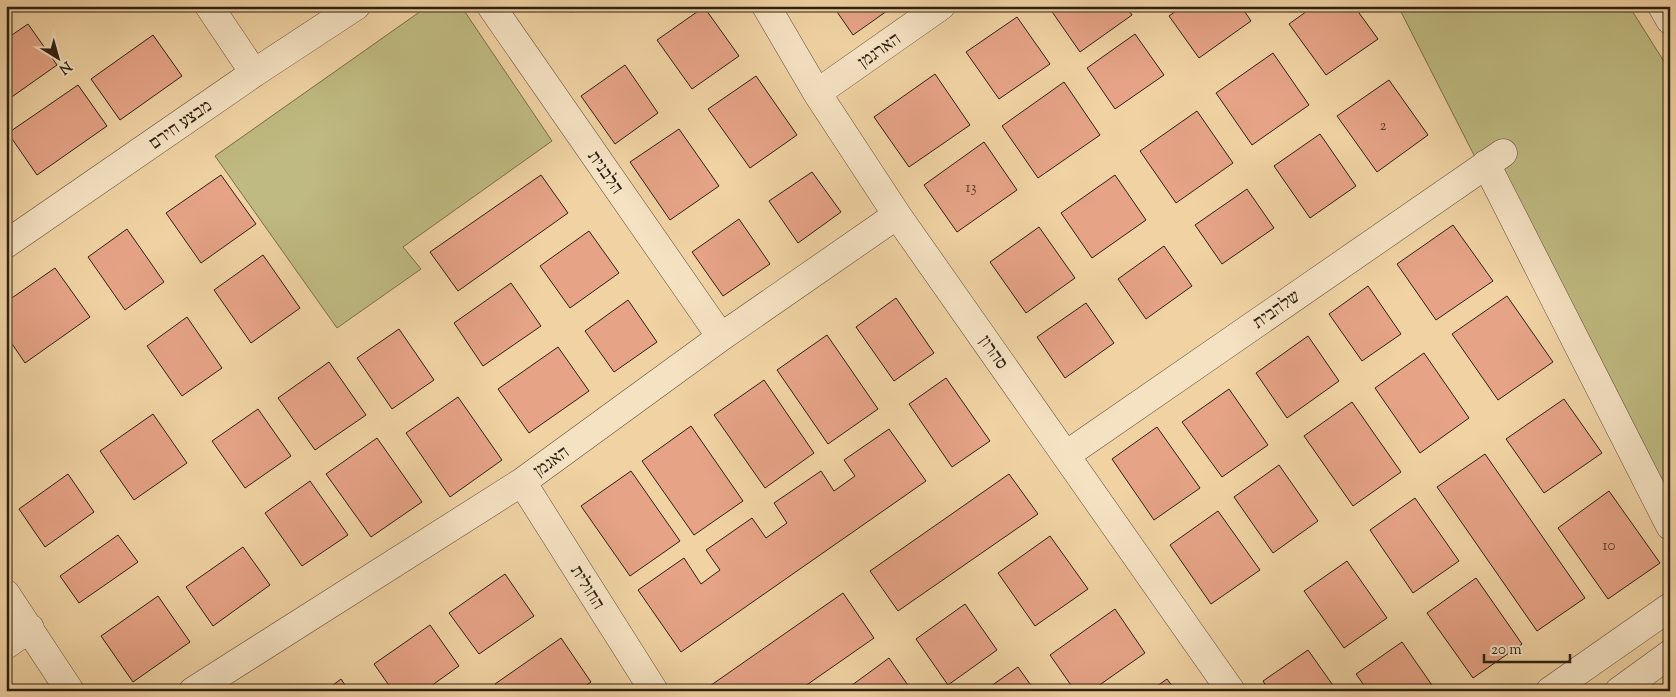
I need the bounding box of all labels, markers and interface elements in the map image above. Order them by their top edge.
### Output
street label: הארגמן [853,27,907,76]
north arrow [32,32,82,82]
text: N [54,55,75,78]
street label: מבצע חירם [144,94,218,157]
house number: 2 [1379,116,1387,137]
street label: הלבנית [580,146,629,200]
house number: 13 [965,178,977,199]
street label: שלהבית [1248,285,1306,336]
street label: סהרון [971,331,1013,375]
street label: האגמן [529,441,576,485]
house number: 10 [1603,536,1616,557]
street label: החולית [563,561,610,615]
scale bar [1484,632,1570,664]
text: 20 m [1491,640,1522,661]

